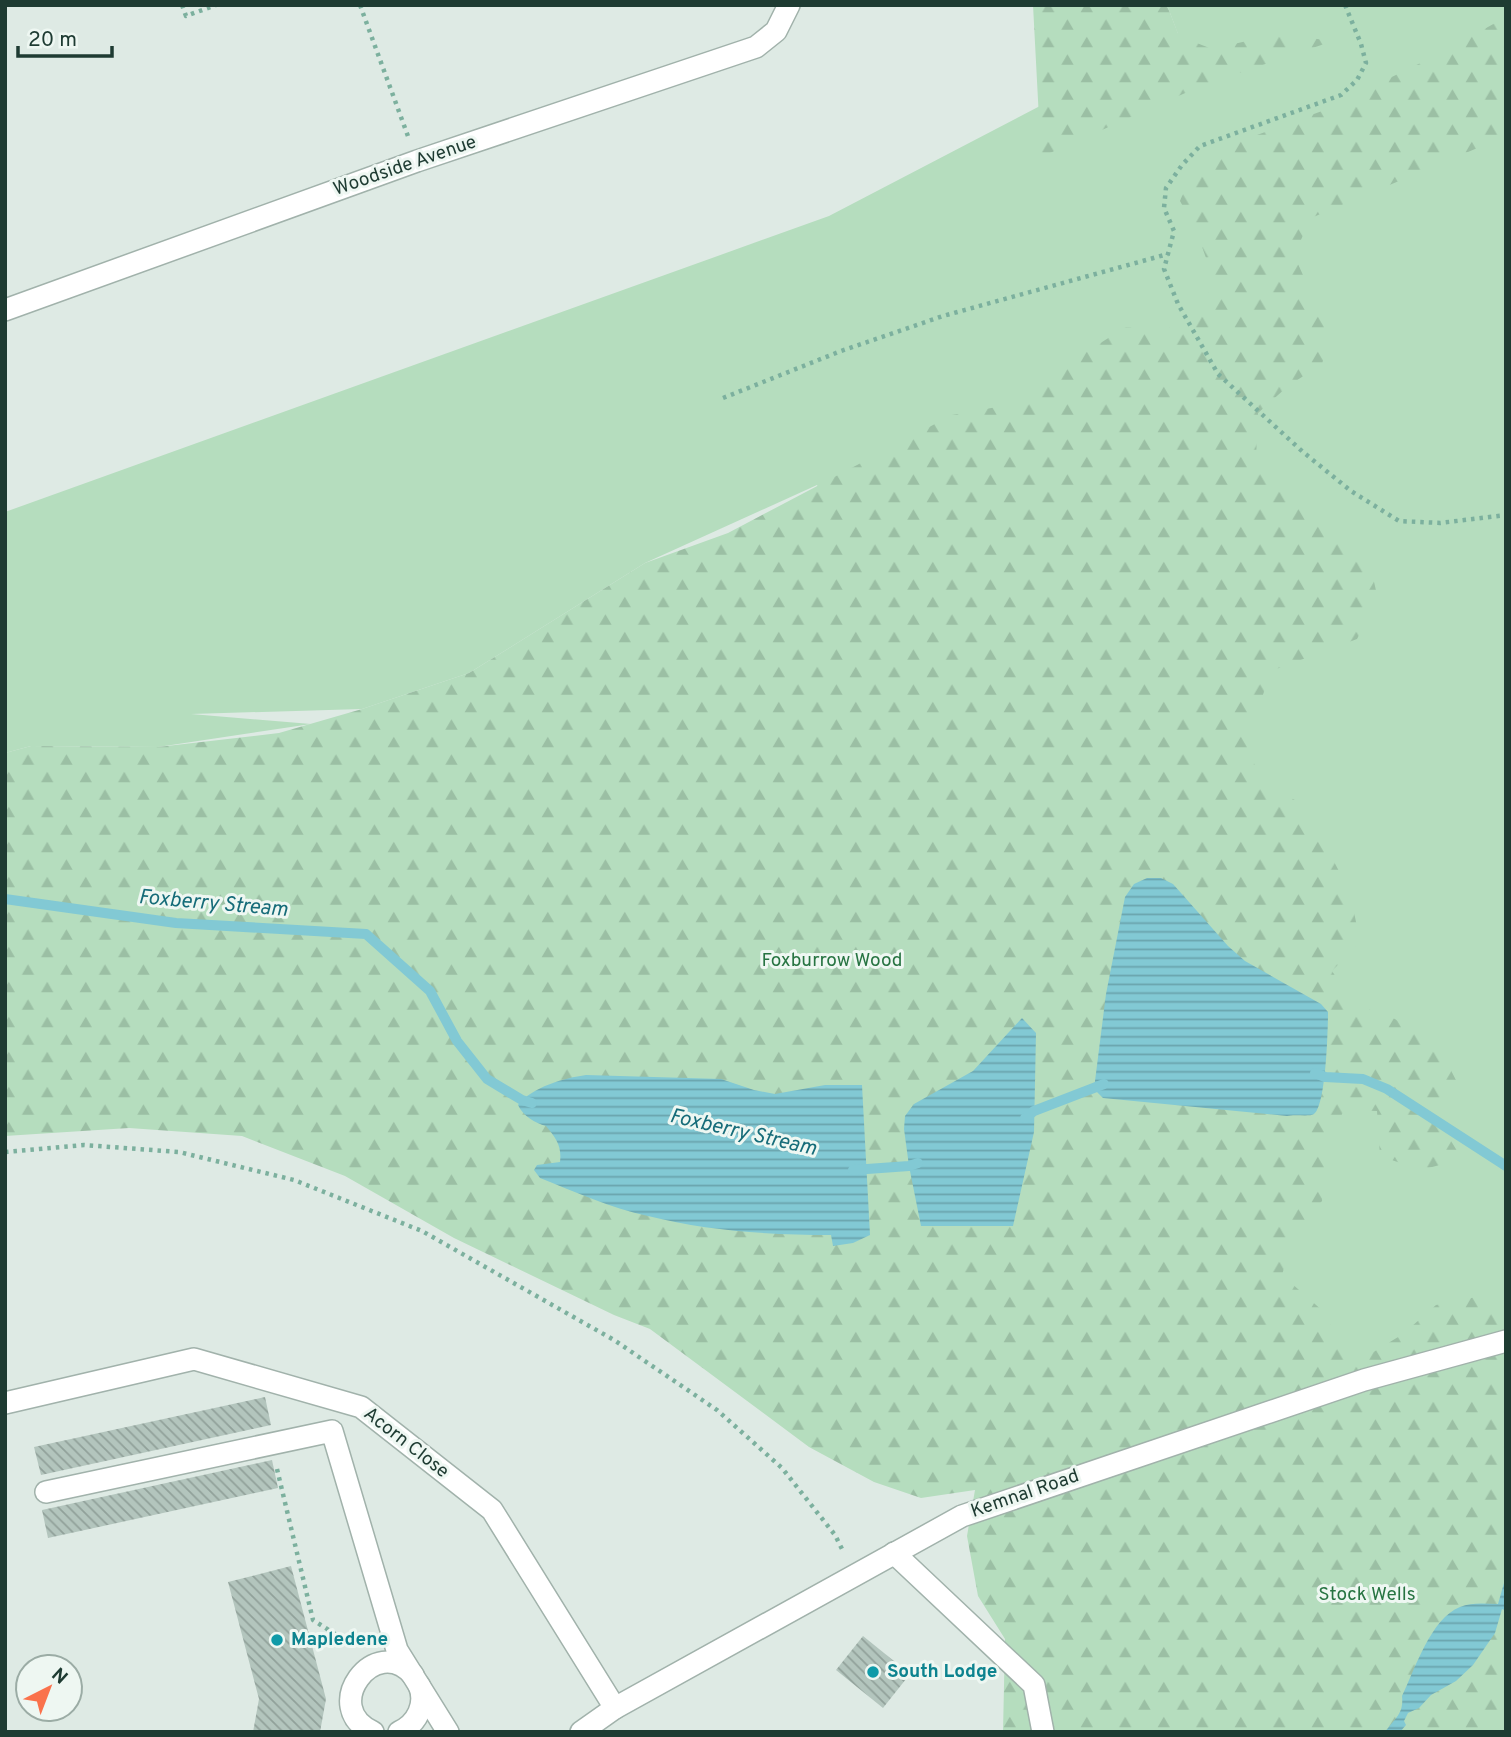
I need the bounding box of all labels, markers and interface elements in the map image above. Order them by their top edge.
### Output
scale bar [18,14,112,58]
text: 20 m [28,27,77,54]
street label: Woodside Avenue [330,130,480,202]
water label: Foxberry Stream [137,884,290,924]
park label: Foxburrow Wood [761,949,903,973]
water label: Foxberry Stream [667,1103,820,1163]
street label: Acorn Close [358,1402,454,1484]
street label: Kemnal Road [968,1464,1082,1524]
park label: Stock Wells [1318,1583,1416,1607]
place label: Mapledene [291,1628,388,1652]
marker: Mapledene [269,1632,285,1648]
north arrow [14,1653,84,1723]
place label: South Lodge [887,1660,997,1684]
text: N [46,1663,72,1690]
marker: South Lodge [865,1664,881,1680]

